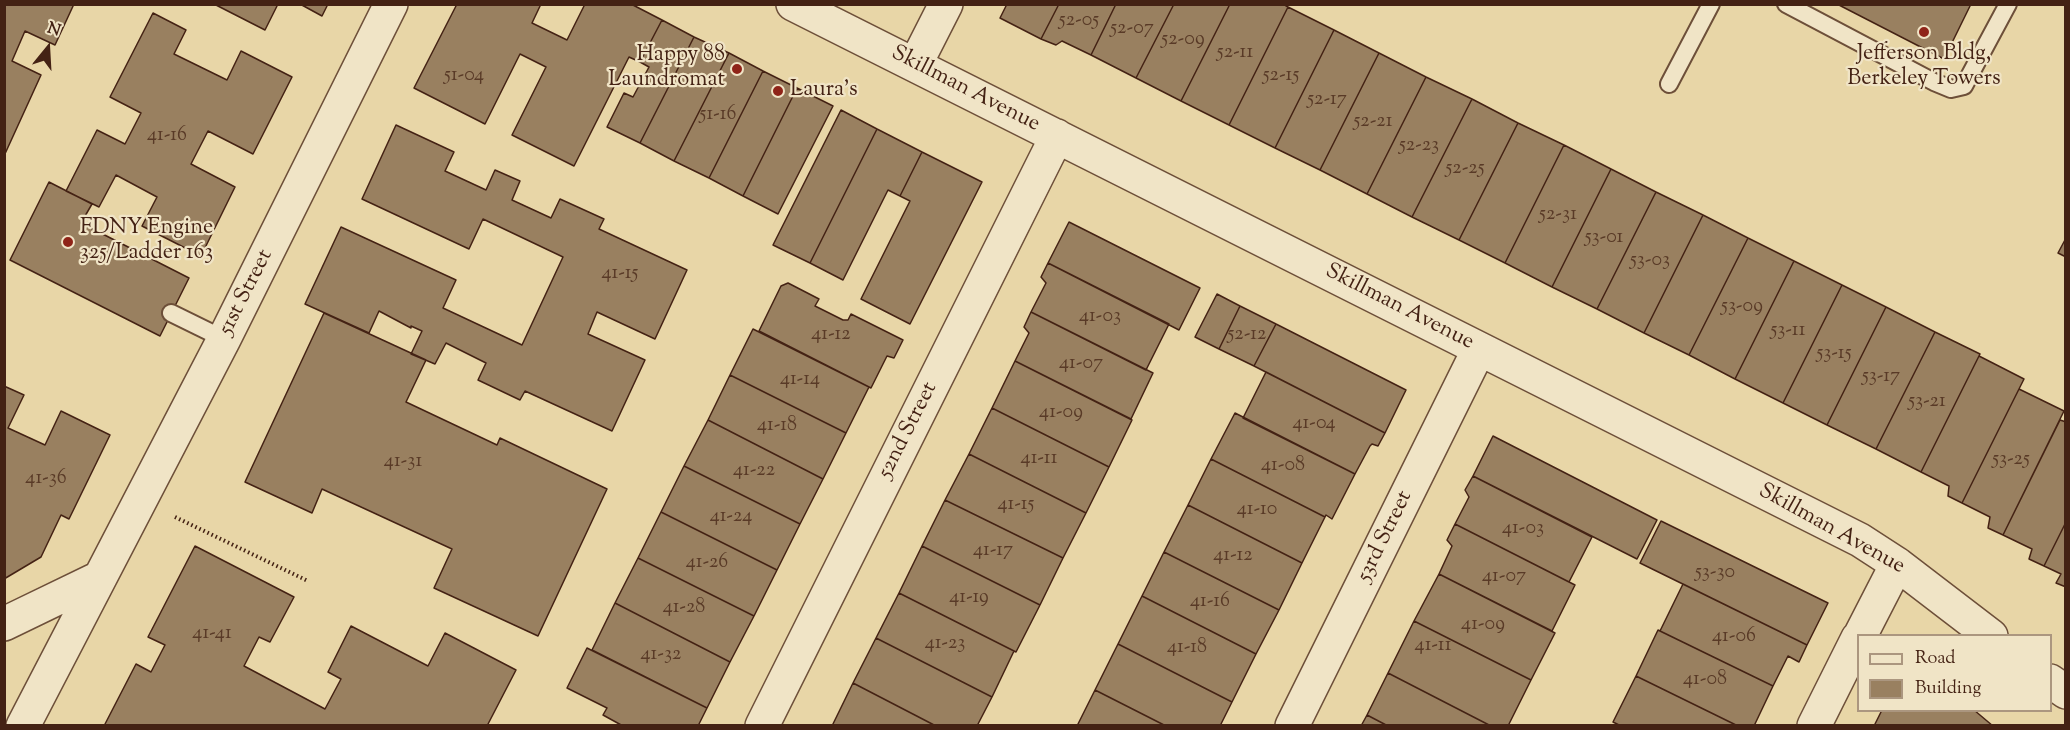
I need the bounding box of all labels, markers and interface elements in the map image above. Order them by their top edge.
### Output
house number: 52-05 [1059,10,1099,34]
text: N [44,17,63,43]
north arrow [18,18,78,78]
house number: 52-07 [1110,18,1154,42]
marker: Jefferson Bldg, Berkeley Towers [1917,25,1931,39]
house number: 52-09 [1161,29,1205,53]
street label: Skillman Avenue [886,41,1044,139]
house number: 52-11 [1217,42,1253,66]
place label: Jefferson Bldg, Berkeley Towers [1847,42,2001,94]
place label: Happy 88 Laundromat [608,43,725,94]
marker: Happy 88 Laundromat [730,62,744,76]
house number: 51-04 [444,65,484,89]
house number: 52-15 [1263,65,1299,89]
place label: Laura's [790,78,858,104]
marker: Laura's [771,84,785,98]
house number: 52-17 [1307,89,1347,113]
house number: 51-16 [700,104,736,128]
house number: 52-21 [1354,111,1392,135]
house number: 41-16 [147,125,187,149]
house number: 52-23 [1399,135,1439,159]
house number: 52-25 [1446,158,1484,182]
house number: 52-31 [1539,204,1577,228]
place label: FDNY Engine 325/Ladder 163 [80,216,213,268]
house number: 53-01 [1585,227,1623,251]
marker: FDNY Engine 325/Ladder 163 [61,235,75,249]
street label: 51st Street [214,246,280,340]
house number: 53-03 [1630,250,1670,274]
street label: Skillman Avenue [1320,259,1478,357]
house number: 41-15 [602,263,638,287]
house number: 53-09 [1721,296,1763,320]
house number: 41-03 [1079,306,1121,330]
house number: 53-11 [1771,320,1805,344]
house number: 41-12 [811,324,851,348]
house number: 52-12 [1228,324,1266,348]
house number: 53-15 [1817,343,1851,367]
house number: 41-07 [1059,353,1103,377]
house number: 53-17 [1862,366,1900,390]
house number: 41-14 [780,369,820,393]
street label: 52nd Street [874,378,944,484]
house number: 53-21 [1908,391,1946,415]
house number: 41-09 [1039,402,1083,426]
house number: 41-04 [1292,413,1336,437]
house number: 41-18 [757,415,797,439]
house number: 41-11 [1021,448,1057,472]
house number: 53-25 [1992,449,2030,473]
house number: 41-31 [384,451,422,475]
house number: 41-08 [1261,455,1305,479]
house number: 41-22 [733,460,775,484]
house number: 41-36 [25,468,67,492]
street label: Skillman Avenue [1753,479,1909,581]
street label: 53rd Street [1353,487,1419,587]
house number: 41-15 [998,494,1034,518]
house number: 41-10 [1237,499,1277,523]
house number: 41-24 [710,506,752,530]
house number: 41-03 [1502,518,1544,542]
house number: 41-17 [973,540,1013,564]
house number: 41-12 [1213,545,1253,569]
house number: 41-26 [686,552,728,576]
house number: 53-30 [1695,562,1735,586]
house number: 41-07 [1482,566,1526,590]
house number: 41-19 [949,587,989,611]
house number: 41-16 [1190,591,1230,615]
house number: 41-28 [663,597,705,621]
house number: 41-09 [1461,614,1505,638]
house number: 41-41 [192,623,232,647]
house number: 41-06 [1712,626,1756,650]
house number: 41-23 [925,633,965,657]
legend [1857,634,2052,712]
house number: 41-11 [1415,635,1451,659]
house number: 41-18 [1167,637,1207,661]
house number: 41-32 [641,644,681,668]
text: Road [1915,646,1955,672]
house number: 41-08 [1683,669,1727,693]
text: Building [1915,676,1981,702]

